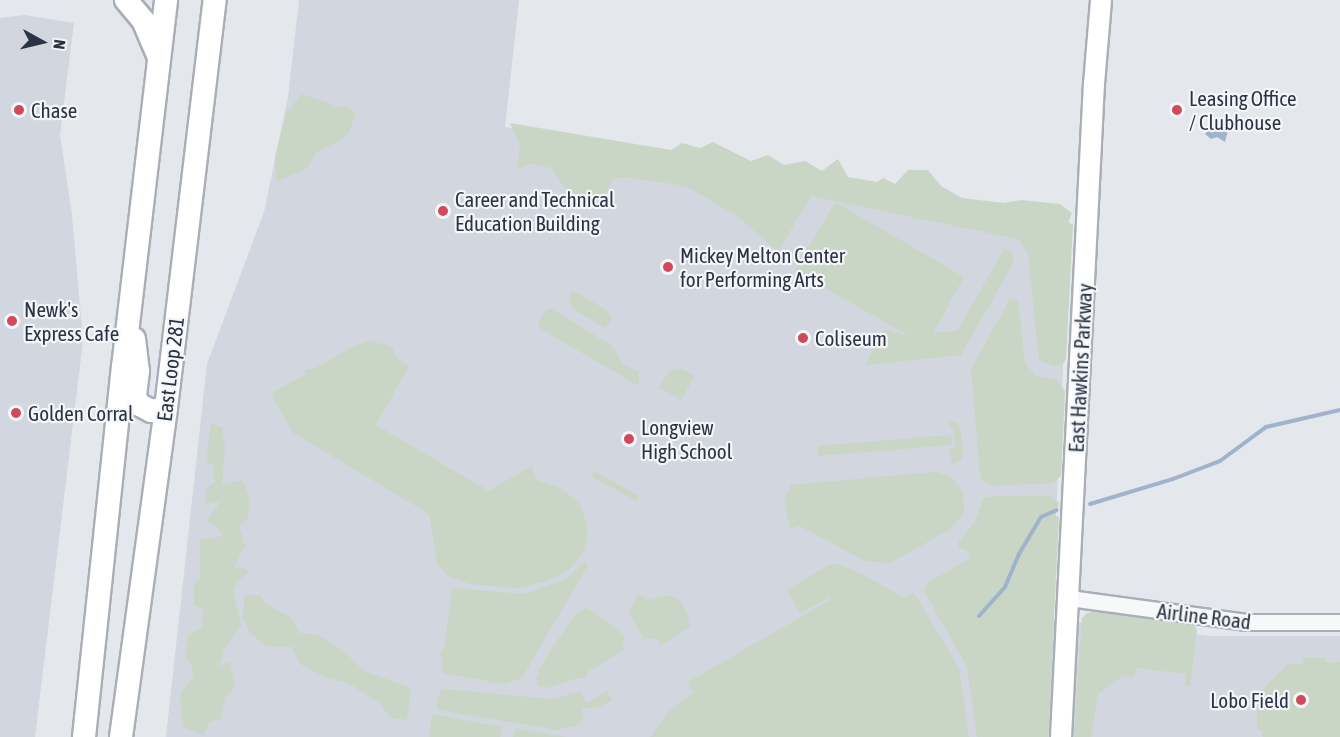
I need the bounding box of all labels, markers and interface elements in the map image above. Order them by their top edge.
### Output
north arrow [12,12,72,72]
text: N [50,39,69,50]
place label: Leasing Office / Clubhouse [1189,85,1297,135]
place label: Chase [31,97,77,123]
marker: Chase [12,103,26,117]
marker: Leasing Office / Clubhouse [1170,103,1184,117]
place label: Career and Technical Education Building [455,186,615,236]
marker: Career and Technical Education Building [436,204,450,218]
place label: Mickey Melton Center for Performing Arts [680,242,845,292]
marker: Mickey Melton Center for Performing Arts [661,260,675,274]
street label: East Hawkins Parkway [1063,283,1097,453]
place label: Newk's Express Cafe [24,296,119,346]
marker: Newk's Express Cafe [5,314,19,328]
street label: East Loop 281 [151,315,189,423]
place label: Coliseum [815,325,887,351]
marker: Coliseum [796,331,810,345]
place label: Golden Corral [28,400,134,426]
marker: Golden Corral [9,406,23,420]
place label: Longview High School [641,414,732,464]
marker: Longview High School [622,432,636,446]
street label: Airline Road [1156,598,1252,634]
place label: Lobo Field [1210,687,1289,713]
marker: Lobo Field [1294,693,1308,707]

